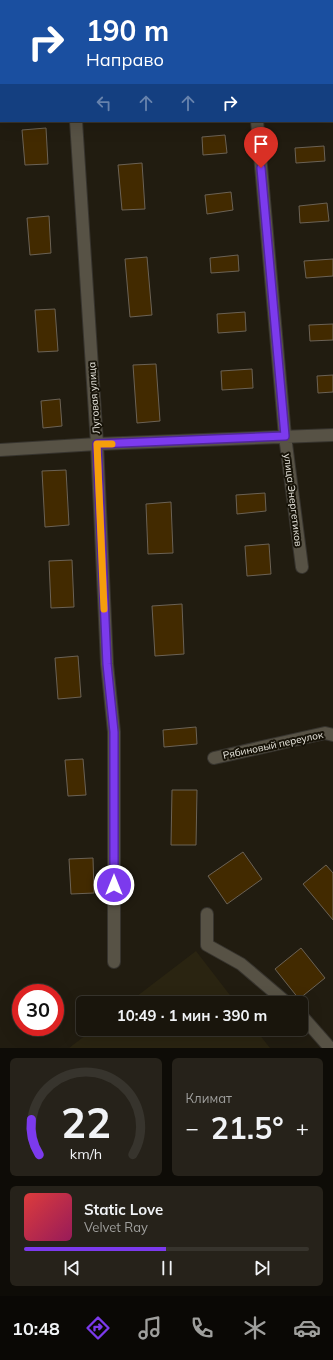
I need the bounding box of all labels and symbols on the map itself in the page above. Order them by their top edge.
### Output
pin [244,127,278,168]
street label: Луговая улица [85,362,103,434]
street label: улица Энергетиков [281,453,305,548]
street label: Рябиновый переулок [222,728,325,762]
position arrow [93,864,135,906]
speed limit sign: 30 [12,984,64,1036]

